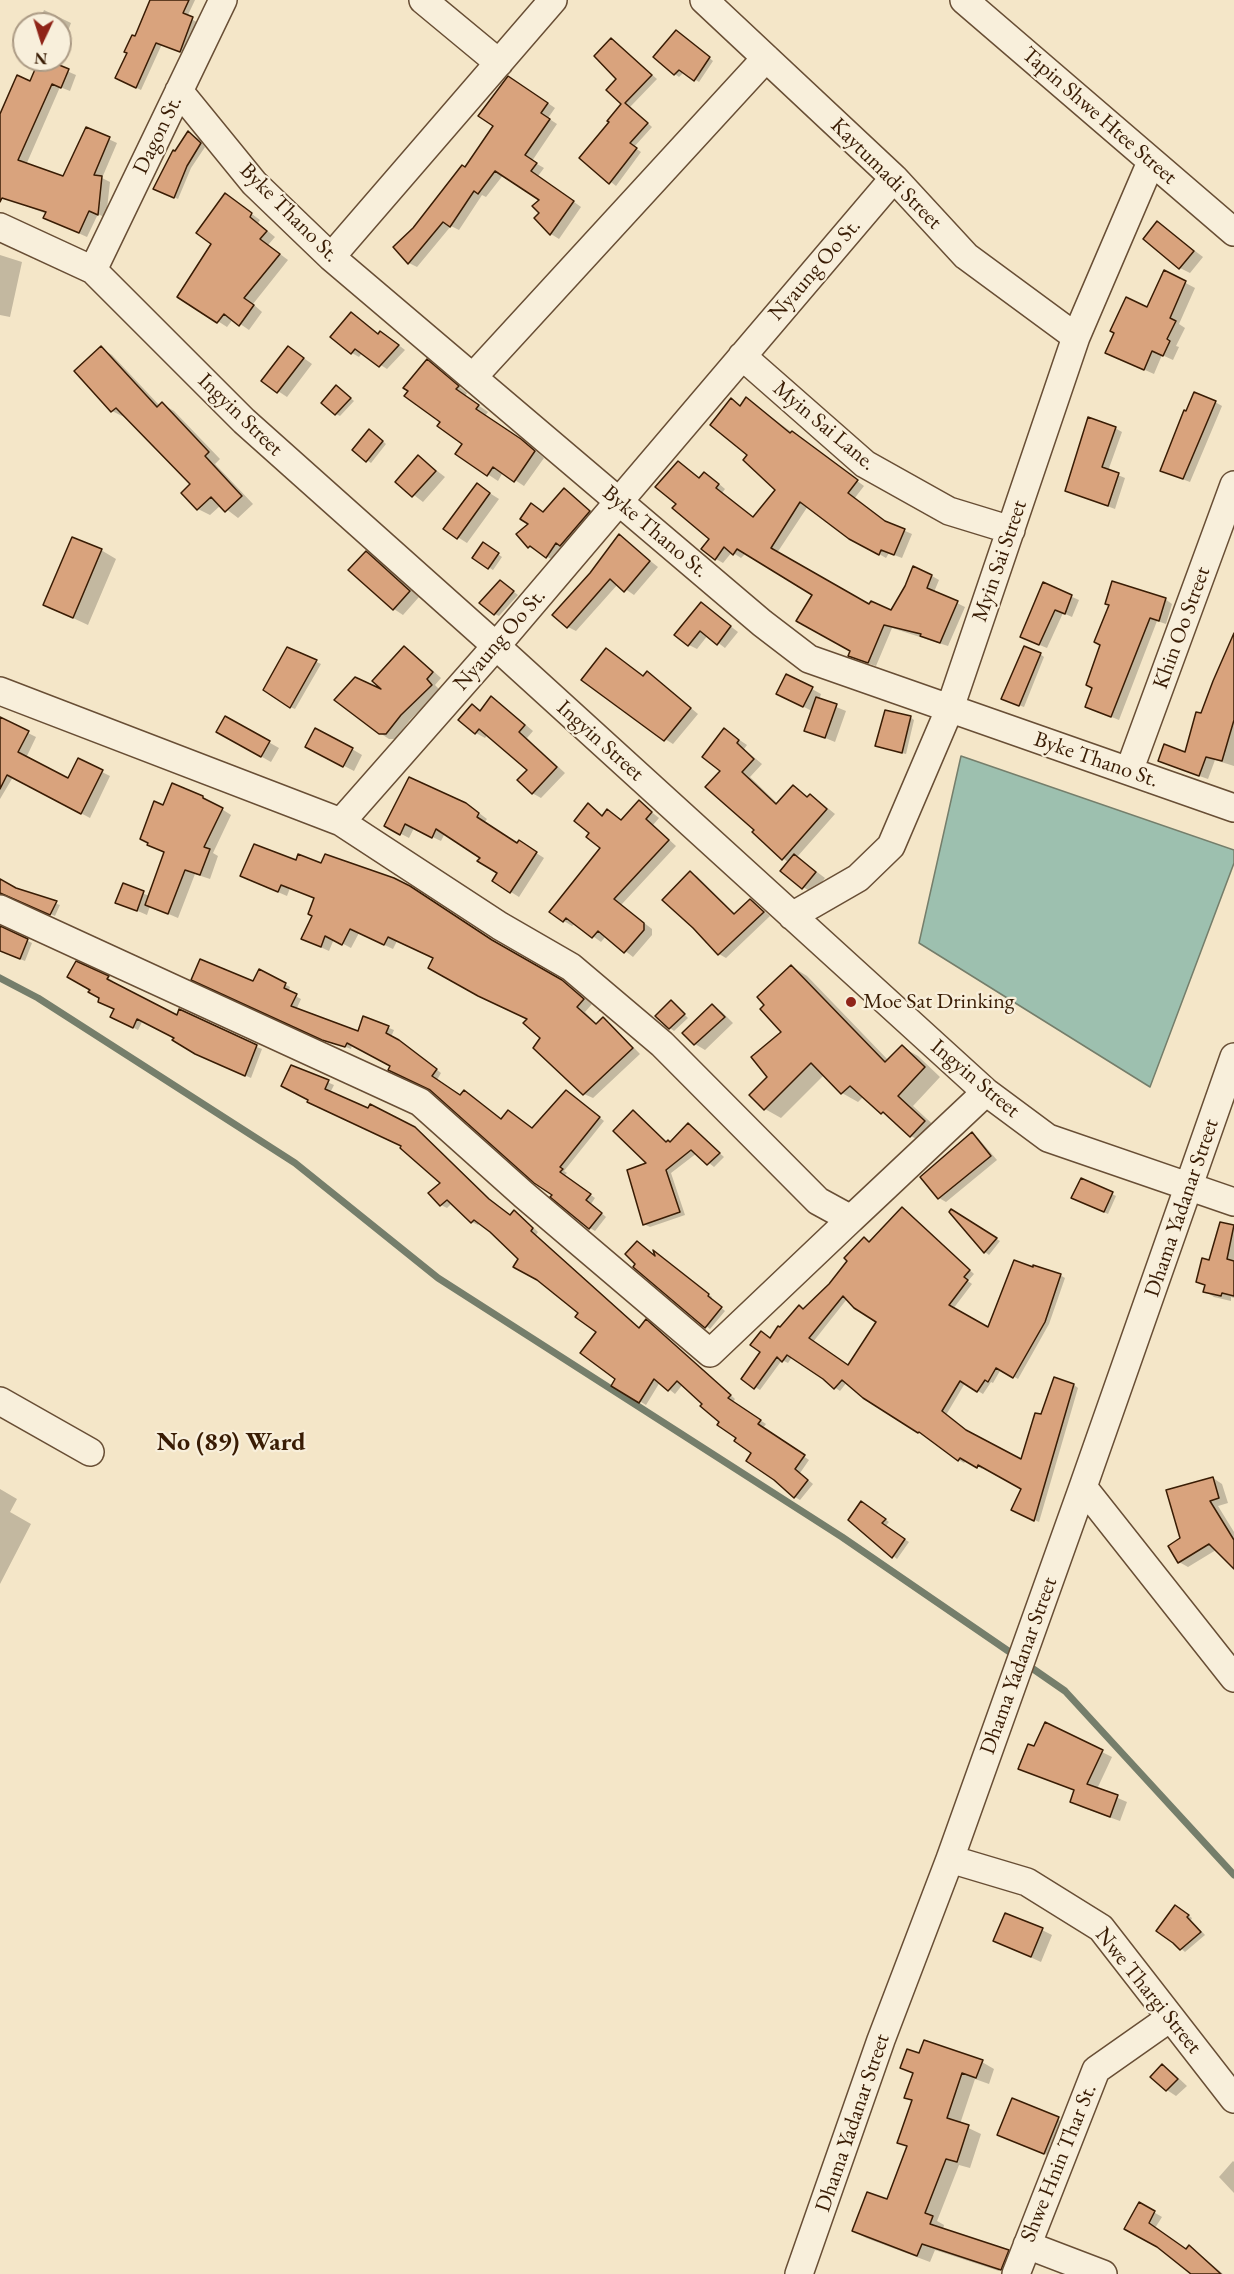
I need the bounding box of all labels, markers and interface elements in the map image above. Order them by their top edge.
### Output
north arrow [12,12,72,72]
street label: Tapin Shwe Htee Street [1016,41,1182,191]
text: N [34,48,48,69]
street label: Dagon St. [128,91,188,179]
street label: Kaytumadi Street [825,113,947,235]
street label: Byke Thano St. [234,158,344,268]
street label: Nyaung Oo St. [763,213,867,327]
street label: Ingyin Street [192,368,288,462]
street label: Myin Sai Lane. [767,376,881,476]
street label: Byke Thano St. [597,480,713,584]
street label: Myin Sai Street [967,497,1033,625]
street label: Khin Oo Street [1148,563,1216,693]
street label: Nyaung Oo St. [448,583,552,697]
street label: Ingyin Street [551,695,649,787]
street label: Byke Thano St. [1030,726,1162,794]
place label: Moe Sat Drinking [863,989,1014,1015]
marker: Moe Sat Drinking [844,995,858,1009]
street label: Ingyin Street [925,1034,1025,1124]
street label: Dhama Yadanar Street [1139,1115,1225,1301]
district label: No (89) Ward [156,1427,306,1459]
street label: Dhama Yadanar Street [975,1574,1063,1758]
street label: Nwe Thargi Street [1089,1923,1207,2059]
street label: Dhama Yadanar Street [810,2030,896,2216]
street label: Shwe Hnin Thar St. [1015,2080,1103,2246]

